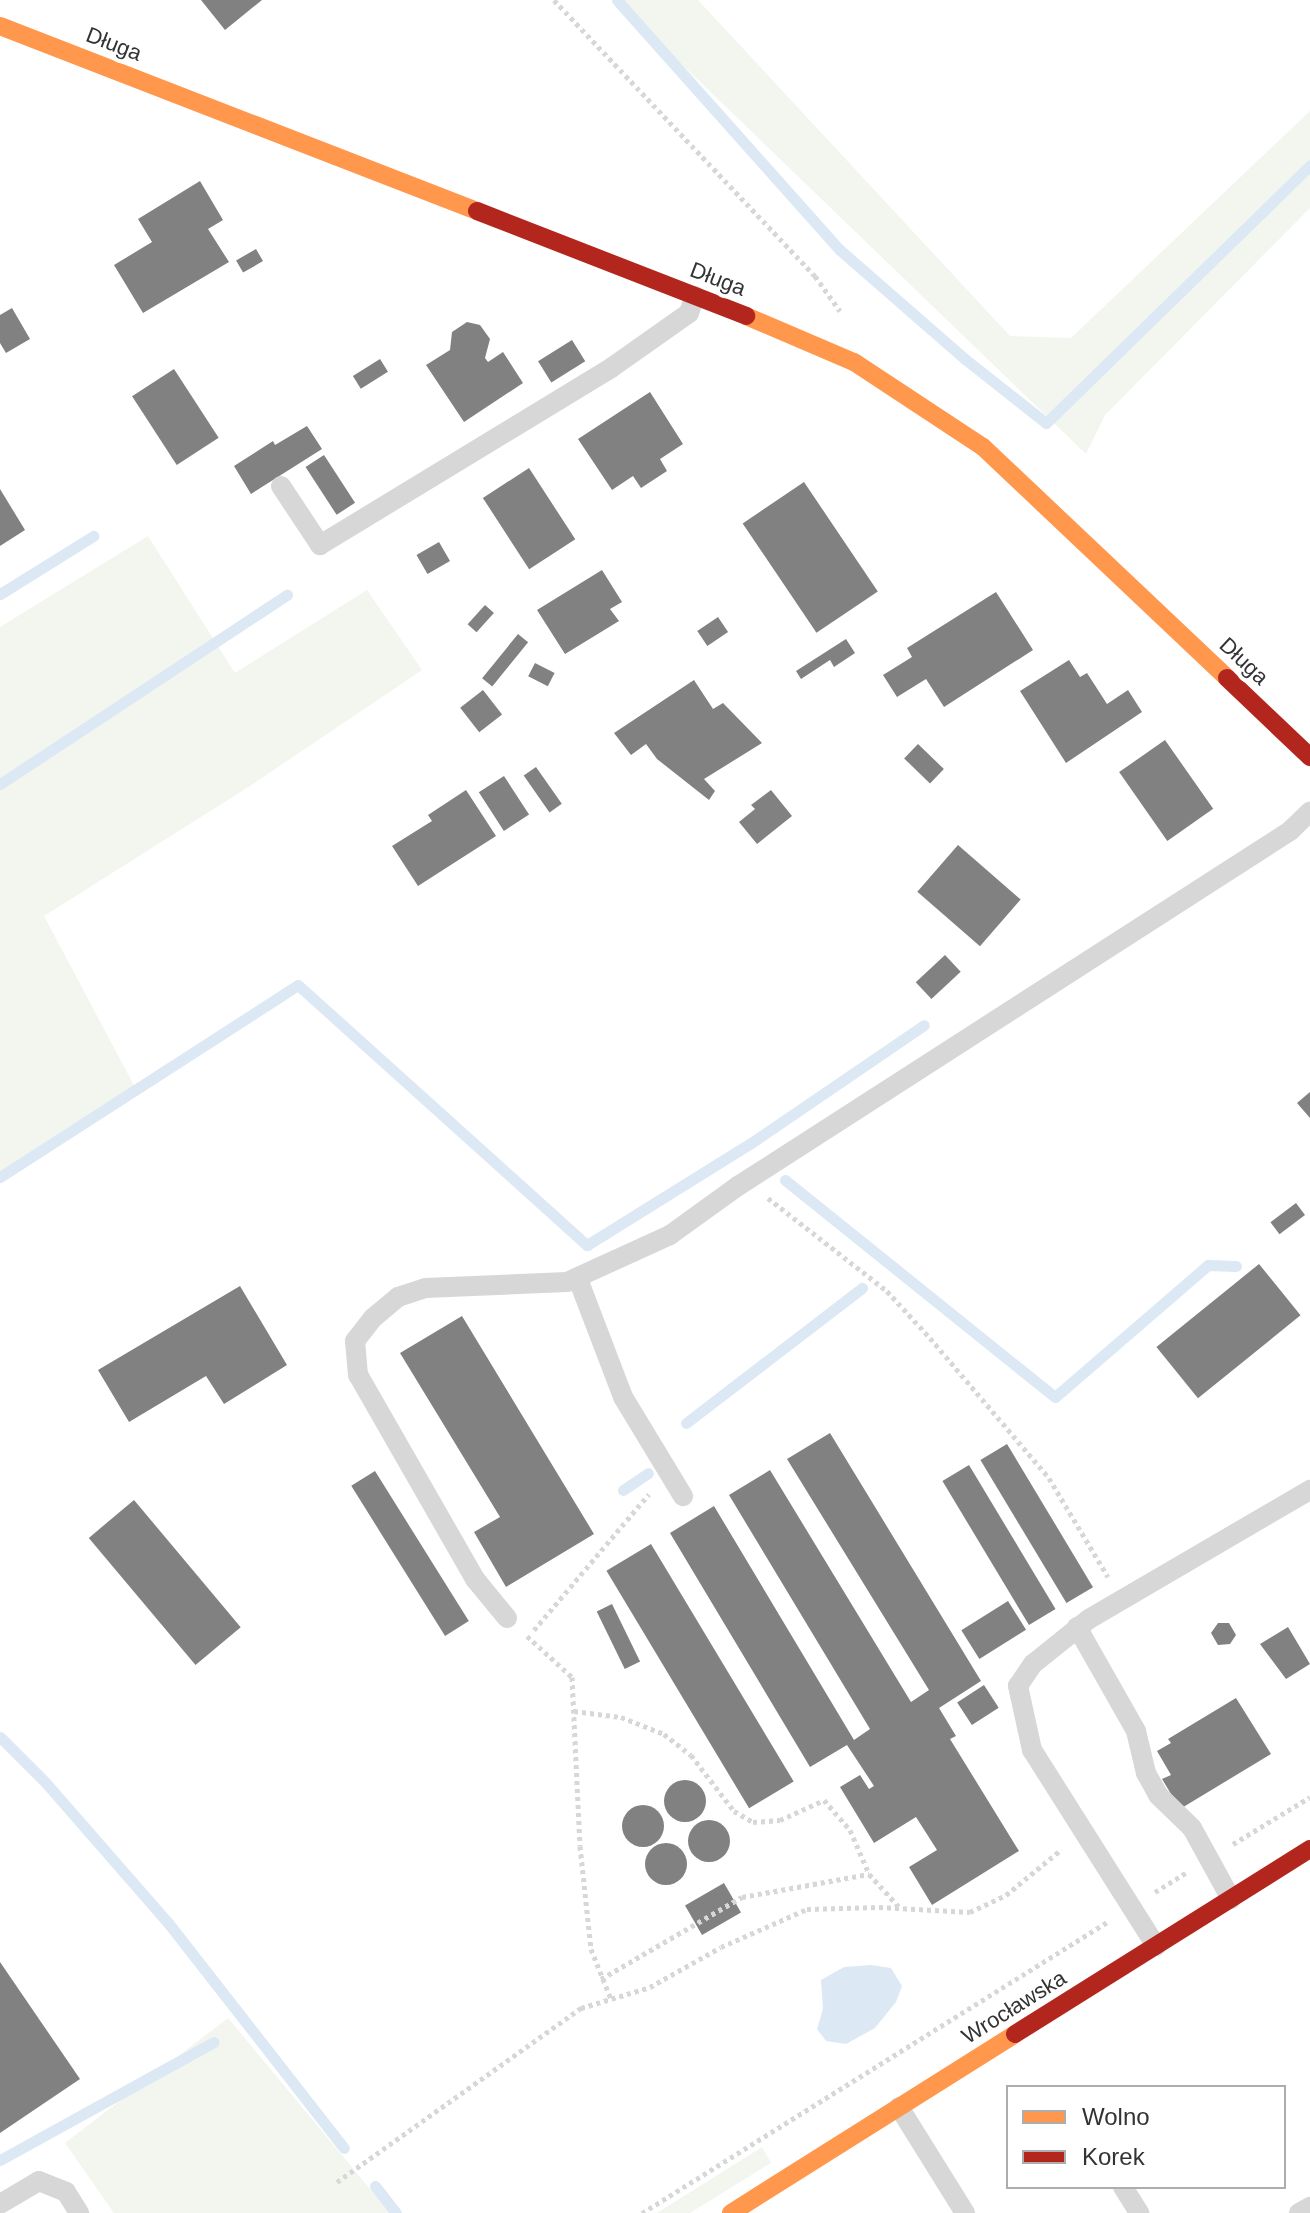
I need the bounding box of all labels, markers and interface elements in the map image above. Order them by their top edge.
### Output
street label: Długa [82,21,146,67]
street label: Długa [686,256,750,302]
street label: Długa [1214,632,1274,690]
street label: Wrocławska [957,1964,1071,2050]
legend [1006,2085,1286,2189]
text: Wolno [1082,2103,1150,2130]
text: Korek [1082,2143,1145,2170]

